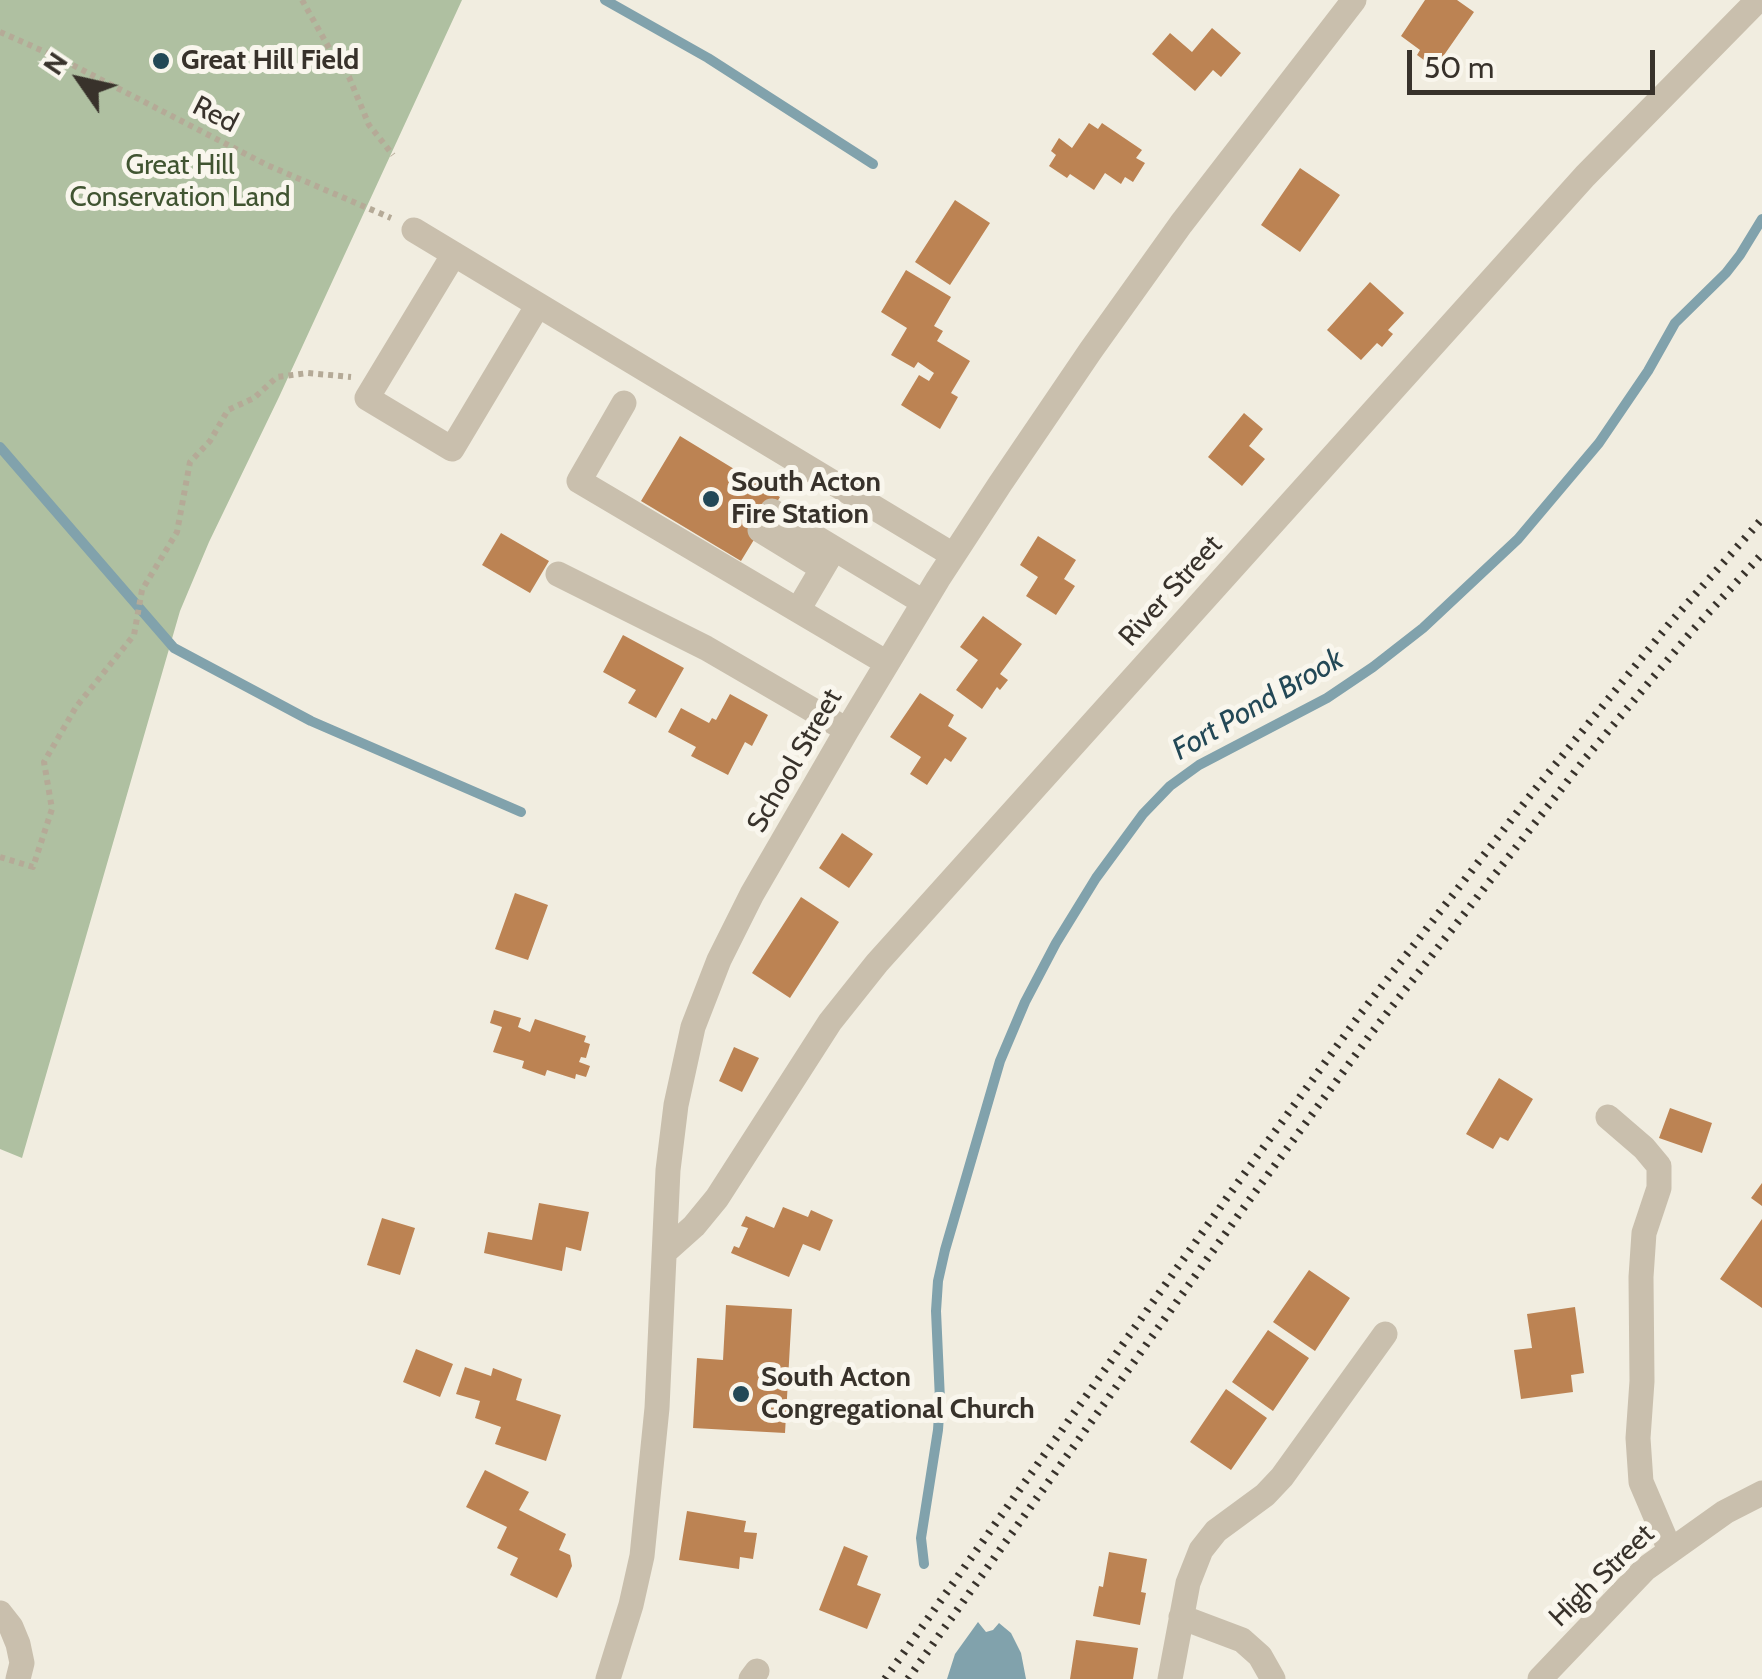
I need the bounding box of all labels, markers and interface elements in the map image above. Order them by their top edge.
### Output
north arrow [30,30,130,130]
scale bar [1412,30,1660,92]
place label: Great Hill Field [181,44,359,78]
text: N [35,46,75,81]
text: 50 m [1424,49,1494,86]
marker: Great Hill Field [150,50,172,72]
street label: Red [187,90,243,140]
park label: Great Hill Conservation Land [70,149,290,215]
place label: South Acton Fire Station [731,466,881,532]
marker: South Acton Fire Station [700,488,722,510]
street label: River Street [1112,529,1230,653]
water label: Fort Pond Brook [1166,642,1350,768]
street label: School Street [740,683,850,839]
place label: South Acton Congregational Church [761,1361,1035,1427]
marker: South Acton Congregational Church [730,1383,752,1405]
street label: High Street [1543,1518,1661,1634]

